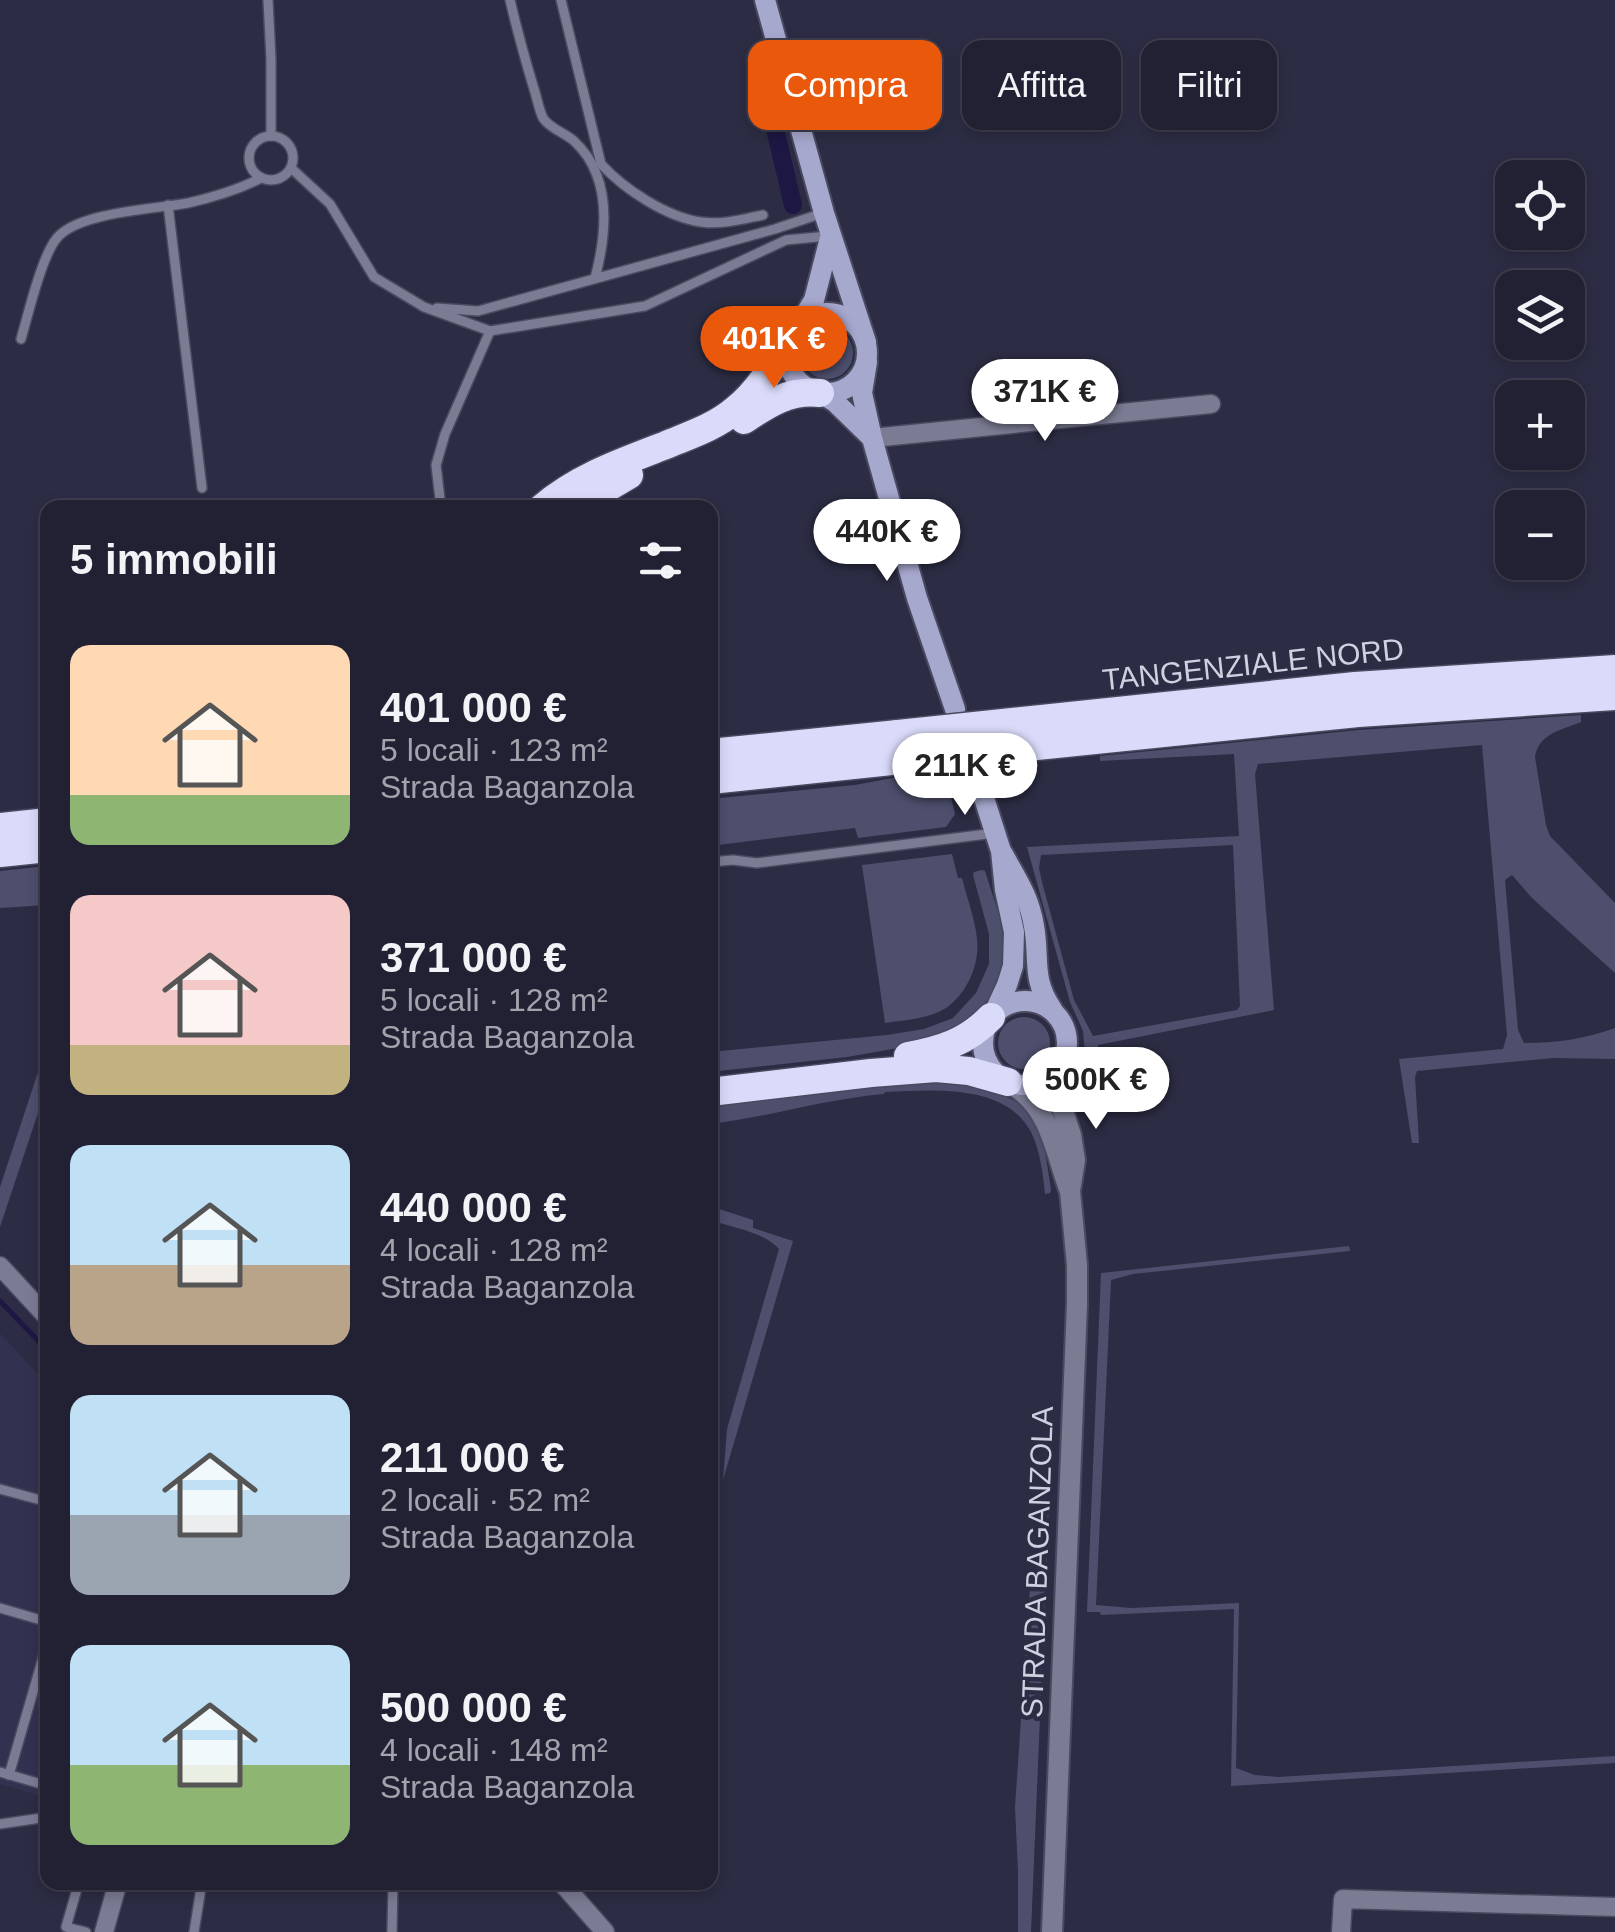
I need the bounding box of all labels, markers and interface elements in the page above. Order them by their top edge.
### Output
chip: Compra [748,40,942,130]
chip: Affitta [962,40,1121,130]
chip: Filtri [1141,40,1277,130]
map controls [1495,160,1585,580]
button: locate [1495,160,1585,250]
button: layers [1495,270,1585,360]
pin: 401K € [693,306,855,391]
text: 401K € [722,320,826,356]
pin: 371K € [964,359,1126,444]
text: 371K € [993,373,1097,409]
button: + [1495,380,1585,470]
button: − [1495,490,1585,580]
pin: 440K € [806,499,968,584]
text: 440K € [835,513,939,549]
icon: filters [633,533,688,588]
text: 5 immobili [70,536,278,583]
street label: TANGENZIALE NORD [1101,632,1405,696]
text: 401 000 € [380,684,567,731]
icon: home [150,685,270,805]
text: 5 locali · 123 m² [380,732,608,768]
pin: 211K € [884,733,1046,818]
text: 211K € [914,747,1016,783]
text: Strada Baganzola [380,769,634,805]
text: 371 000 € [380,934,567,981]
icon: home [150,935,270,1055]
text: 5 locali · 128 m² [380,982,608,1018]
text: Strada Baganzola [380,1019,634,1055]
pin: 500K € [1015,1047,1177,1132]
text: 500K € [1044,1061,1148,1097]
text: 440 000 € [380,1184,567,1231]
icon: home [150,1185,270,1305]
text: 4 locali · 128 m² [380,1232,608,1268]
text: Strada Baganzola [380,1269,634,1305]
street label: STRADA BAGANZOLA [1015,1406,1059,1718]
text: 211 000 € [380,1434,565,1481]
icon: home [150,1435,270,1555]
text: 2 locali · 52 m² [380,1482,590,1518]
text: Strada Baganzola [380,1519,634,1555]
text: 500 000 € [380,1684,567,1731]
icon: home [150,1685,270,1805]
text: 4 locali · 148 m² [380,1732,608,1768]
text: Strada Baganzola [380,1769,634,1805]

